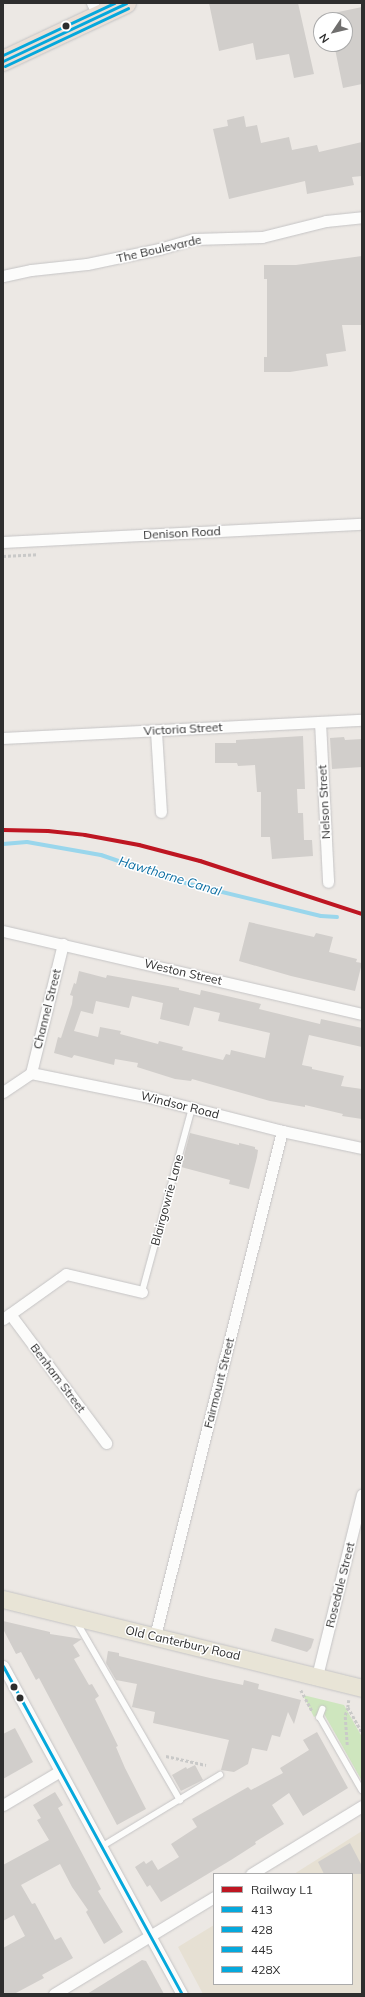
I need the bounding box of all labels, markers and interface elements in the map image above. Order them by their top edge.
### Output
north arrow [313,12,353,52]
unlabelled marker [61,21,71,31]
text: N [316,31,332,46]
street label: The Boulevarde [115,232,203,266]
street label: Denison Road [143,524,221,542]
street label: Victoria Street [143,720,223,738]
street label: Nelson Street [315,764,333,840]
water label: Hawthorne Canal [117,853,223,899]
street label: Weston Street [143,956,223,988]
street label: Channel Street [30,967,64,1051]
street label: Windsor Road [139,1088,221,1122]
street label: Blairgowrie Lane [148,1153,186,1247]
street label: Fairmount Street [201,1336,237,1430]
street label: Benham Street [27,1341,89,1415]
street label: Rosedale Street [322,1541,358,1629]
street label: Old Canterbury Road [124,1623,242,1663]
unlabelled marker [9,1682,19,1692]
unlabelled marker [15,1693,25,1703]
legend [213,1873,353,1985]
text: Railway L1 [251,1882,313,1897]
text: 413 [251,1902,273,1917]
text: 428 [251,1922,273,1937]
text: 445 [251,1942,273,1957]
text: 428X [251,1962,280,1977]

